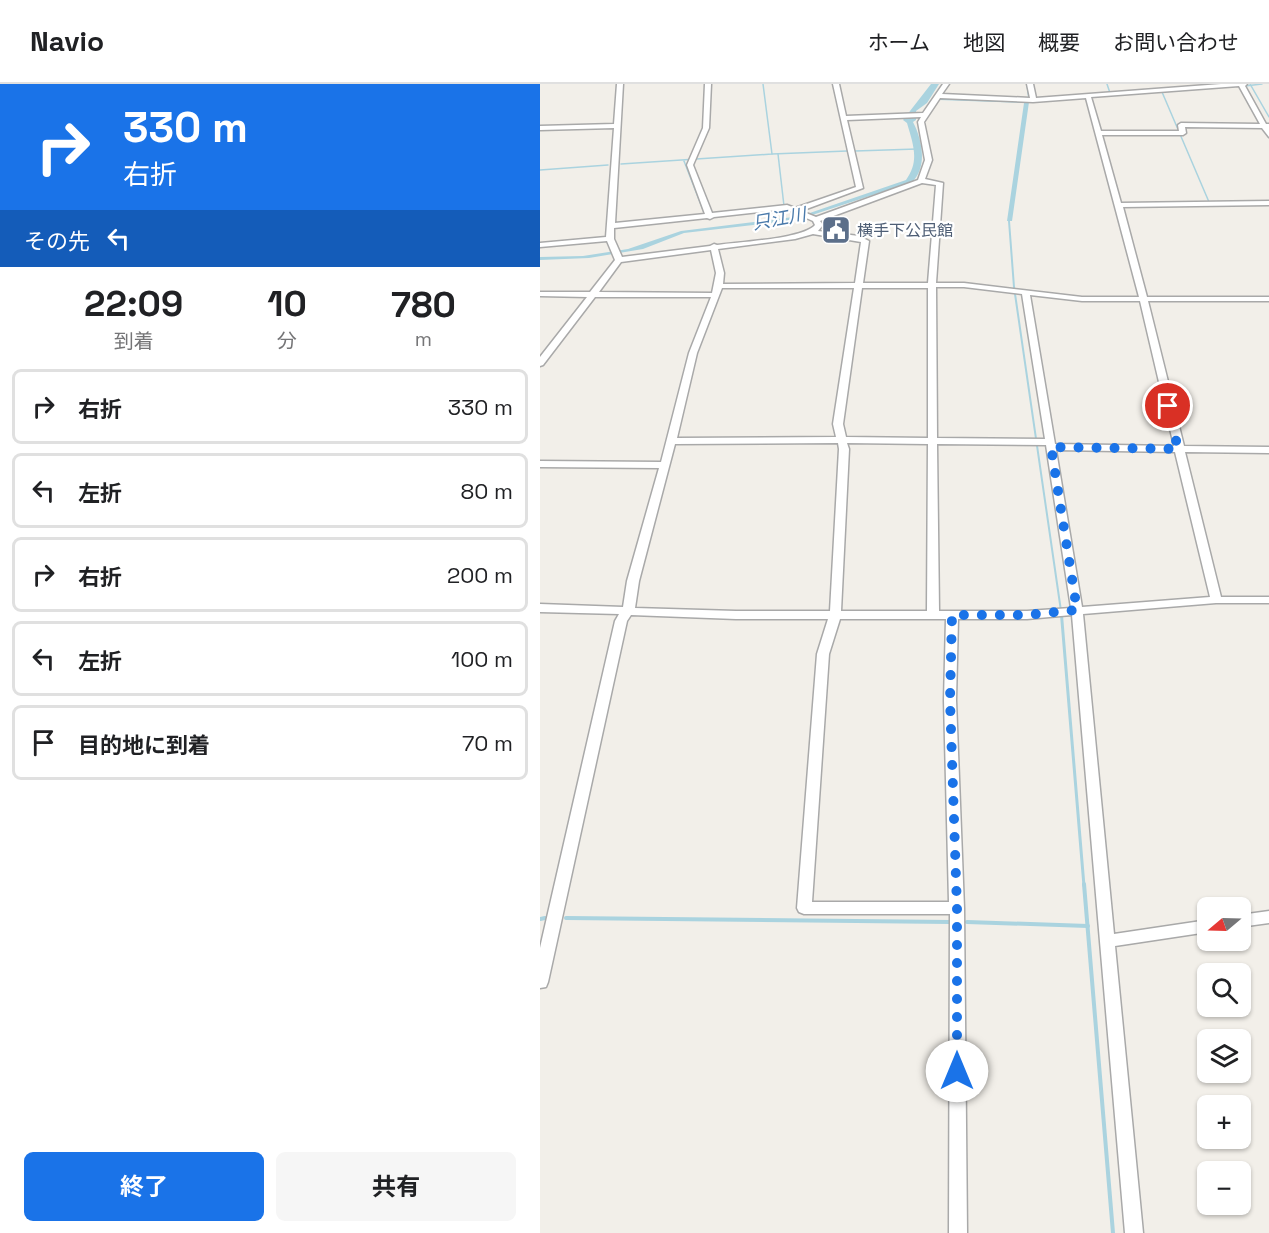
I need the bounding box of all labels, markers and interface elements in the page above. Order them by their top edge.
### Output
text: Navio [30,23,104,59]
text: ホーム [868,29,930,56]
text: 地図 [963,29,1005,56]
text: 概要 [1038,29,1080,56]
text: お問い合わせ [1113,29,1239,56]
text: 330 m [123,101,248,154]
icon: right [24,108,102,186]
text: 右折 [123,157,177,192]
water label: 只江川 [750,202,809,235]
public building icon: 横手下公民館 [820,214,852,246]
place label: 横手下公民館 [857,220,953,241]
icon: left [102,222,135,255]
text: その先 [24,227,90,255]
text: 22:09 [84,281,183,327]
text: 10 [267,281,307,327]
text: 780 [391,282,456,328]
text: m [415,326,432,352]
text: 到着 [114,328,154,354]
text: 分 [277,328,297,354]
pin [1142,380,1193,431]
icon: arrive [1151,389,1184,422]
icon: right [27,390,60,423]
text: 330 m [448,393,513,421]
text: 右折 [78,395,122,423]
icon: left [27,474,60,507]
text: 80 m [461,477,513,505]
text: 左折 [78,479,122,507]
icon: right [27,558,60,591]
text: 200 m [447,561,513,589]
text: 右折 [78,563,122,591]
icon: left [27,642,60,675]
text: 100 m [451,645,513,673]
text: 左折 [78,647,122,675]
icon: arrive [27,726,60,759]
text: 70 m [462,729,513,757]
text: 目的地に到着 [78,731,210,759]
north arrow [1197,897,1251,951]
map controls [1197,897,1251,1215]
button: search [1197,963,1251,1017]
button: layers [1197,1029,1251,1083]
position arrow [925,1039,989,1103]
button: + [1197,1095,1251,1149]
button: 終了 [24,1152,264,1221]
button: 共有 [276,1152,516,1221]
button: − [1197,1161,1251,1215]

